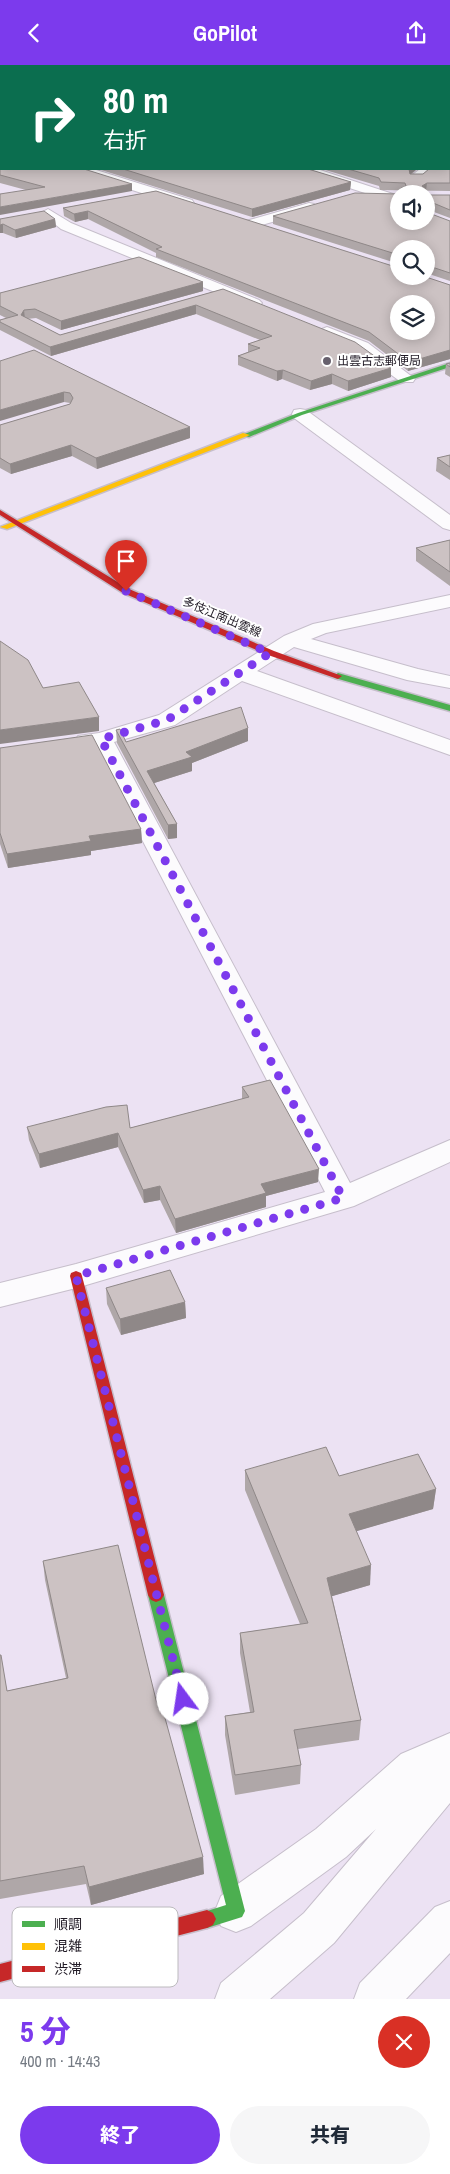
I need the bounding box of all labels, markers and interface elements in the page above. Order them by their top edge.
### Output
text: GoPilot [193,18,257,48]
icon: back [20,19,48,47]
icon: share [402,19,430,47]
text: 80 m [103,77,168,124]
icon: right [20,85,85,150]
text: 右折 [103,125,147,155]
map controls [390,185,435,340]
button: sound [390,185,435,230]
button: search [390,240,435,285]
button: layers [390,295,435,340]
place label: 出雲古志郵便局 [337,353,421,369]
marker: 出雲古志郵便局 [321,355,333,367]
pin [105,540,147,591]
icon: arrive [112,547,140,575]
street label: 多伎江南出雲線 [180,593,264,641]
position arrow [156,1672,208,1724]
legend [12,1907,178,1987]
text: 順調 [54,1915,82,1933]
text: 混雑 [54,1937,82,1955]
text: 渋滞 [54,1960,82,1978]
text: 5 分 [20,2011,71,2051]
button: close [378,2016,430,2068]
text: 400 m · 14:43 [20,2050,100,2072]
button: 終了 [20,2106,220,2164]
button: 共有 [230,2106,430,2164]

